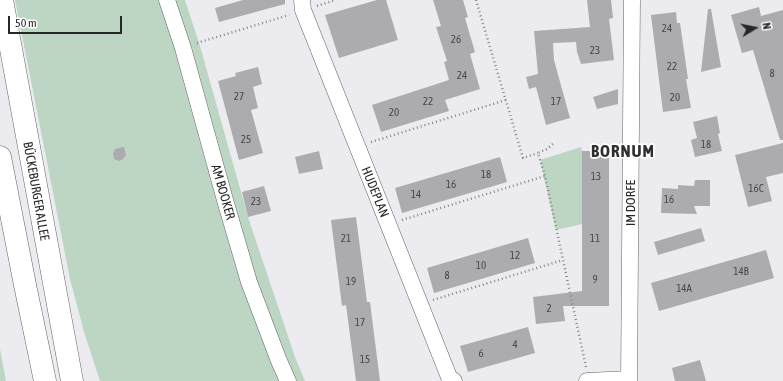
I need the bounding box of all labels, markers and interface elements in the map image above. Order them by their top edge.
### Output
scale bar [10,8,124,34]
north arrow [735,8,775,48]
text: 50 m [15,16,37,30]
house number: 24 [662,22,672,36]
text: N [760,22,773,30]
house number: 26 [451,33,461,47]
house number: 23 [590,44,600,58]
house number: 22 [667,60,677,74]
house number: 8 [769,67,775,81]
house number: 24 [457,69,467,83]
house number: 27 [234,90,244,104]
house number: 20 [670,91,680,105]
house number: 22 [423,95,433,109]
house number: 17 [551,95,561,109]
house number: 20 [389,106,399,120]
house number: 25 [241,133,251,147]
house number: 18 [701,138,711,152]
street label: BÜCKEBURGER ALLEE [20,140,52,242]
district label: BORNUM [591,142,655,162]
street label: AM BOOKER [208,163,238,221]
street label: HUDEPLAN [358,164,392,220]
house number: 18 [481,168,491,182]
house number: 13 [591,170,601,184]
house number: 16 [446,178,456,192]
street label: IM DORFE [623,180,639,226]
house number: 16C [748,182,764,196]
house number: 14 [411,188,421,202]
house number: 16 [664,193,674,207]
house number: 23 [251,195,261,209]
house number: 21 [341,232,351,246]
house number: 11 [590,232,600,246]
house number: 12 [510,249,520,263]
house number: 10 [476,259,486,273]
house number: 14B [733,265,749,279]
house number: 8 [444,269,450,283]
house number: 9 [592,273,598,287]
house number: 19 [346,275,356,289]
house number: 14A [676,282,692,296]
house number: 2 [546,302,552,316]
house number: 17 [355,316,365,330]
house number: 4 [512,338,518,352]
house number: 6 [478,347,484,361]
house number: 15 [360,353,370,367]

